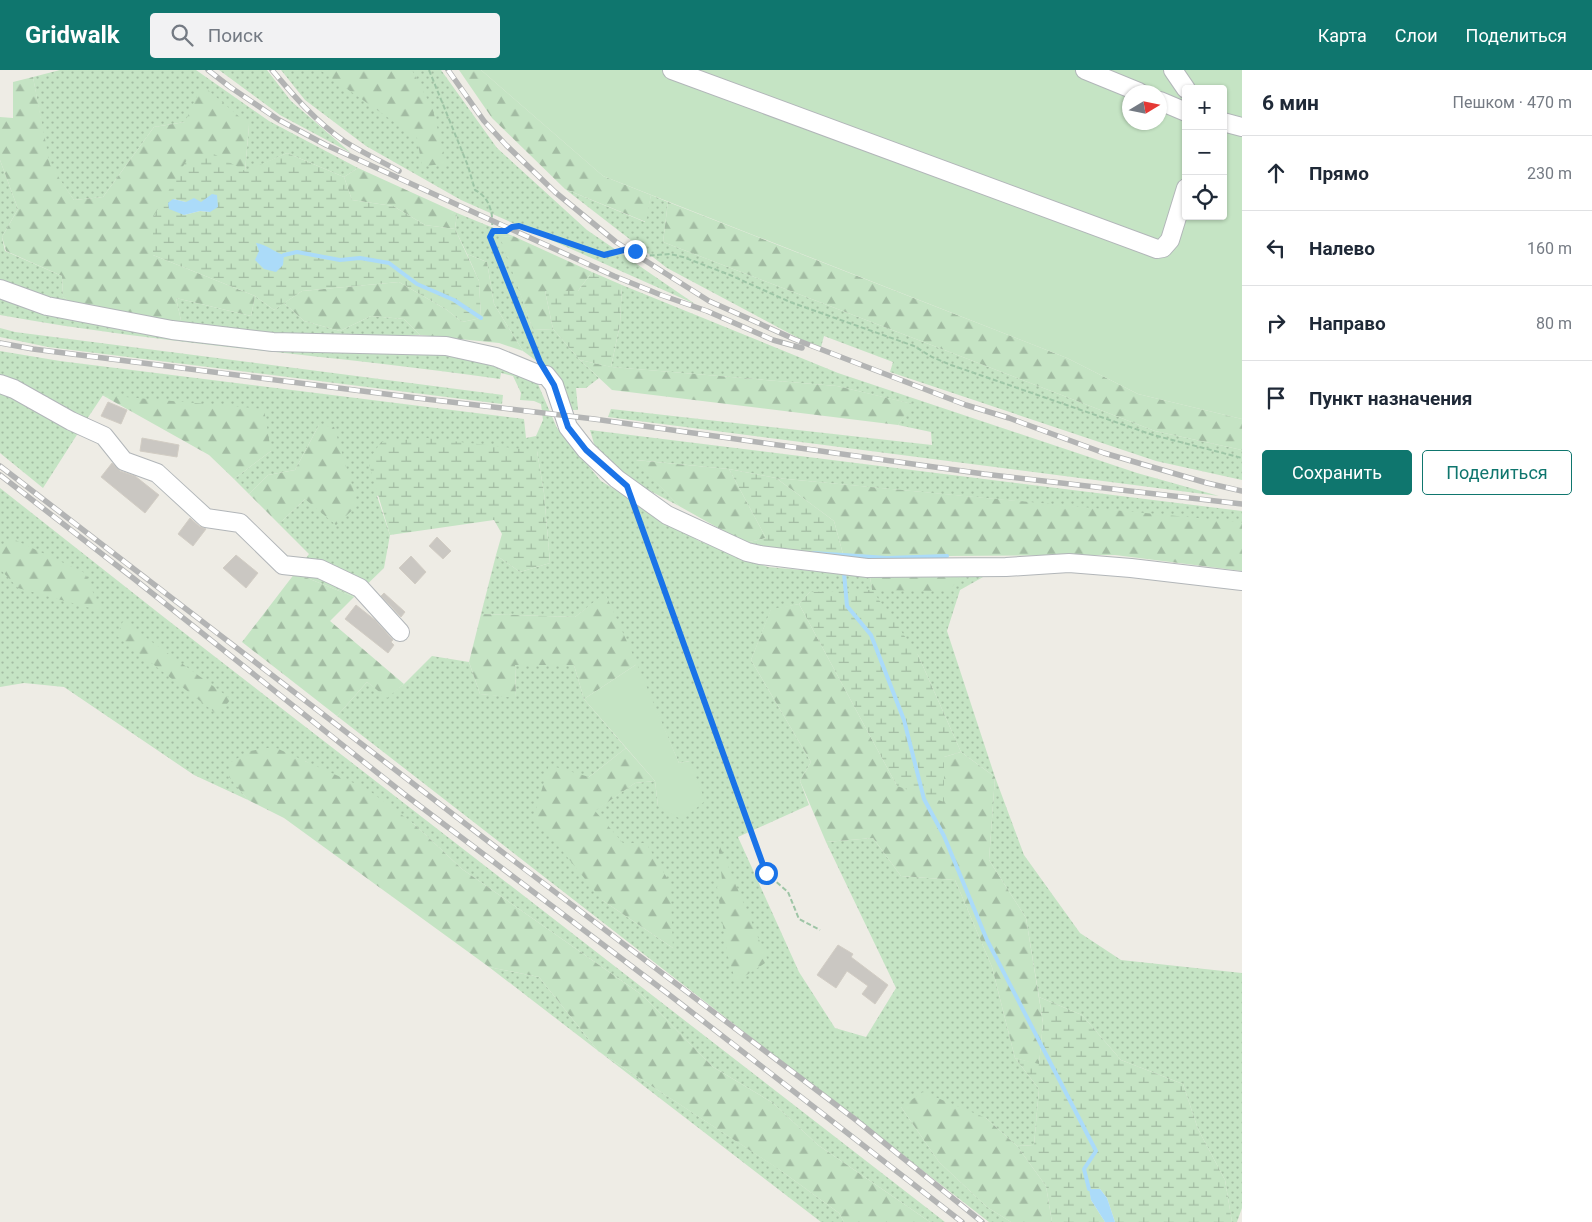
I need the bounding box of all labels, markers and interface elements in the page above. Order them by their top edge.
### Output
search box [150,13,500,58]
text: Gridwalk [25,21,120,49]
icon: search [168,21,196,49]
text: Поиск [208,24,263,47]
text: Карта [1318,25,1367,46]
text: Слои [1395,25,1438,46]
text: Поделиться [1466,25,1567,46]
north arrow [1122,85,1167,130]
map controls [1182,85,1227,220]
button: + [1182,85,1227,130]
text: 6 мин [1262,91,1319,115]
text: Пешком · 470 m [1453,93,1572,112]
button: − [1182,130,1227,175]
icon: ahead [1262,159,1290,187]
text: Прямо [1309,162,1369,185]
text: 230 m [1527,164,1572,183]
button: locate [1182,175,1227,220]
icon: left [1262,234,1290,262]
text: Налево [1309,237,1375,260]
text: 160 m [1527,239,1572,258]
route end [624,240,647,263]
icon: right [1262,309,1290,337]
text: Направо [1309,312,1386,335]
text: 80 m [1536,314,1572,333]
icon: arrive [1262,384,1290,412]
text: Пункт назначения [1309,387,1472,410]
button: Сохранить [1262,450,1412,495]
button: Поделиться [1422,450,1572,495]
route start [755,862,778,885]

